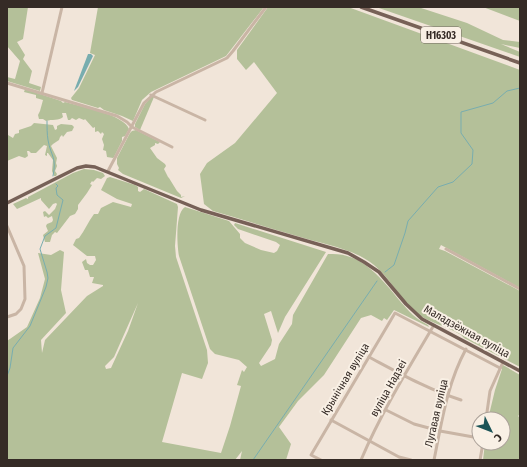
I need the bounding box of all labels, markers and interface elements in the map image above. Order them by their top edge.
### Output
road number: Н16303 [421,27,461,43]
street label: Маладзёжная вуліца [422,302,512,360]
street label: Крынічная вуліца [319,341,372,418]
street label: вуліца Надзеі [367,357,410,419]
street label: Лугавая вуліца [422,378,451,448]
north arrow [471,411,511,451]
text: С [491,431,505,444]

